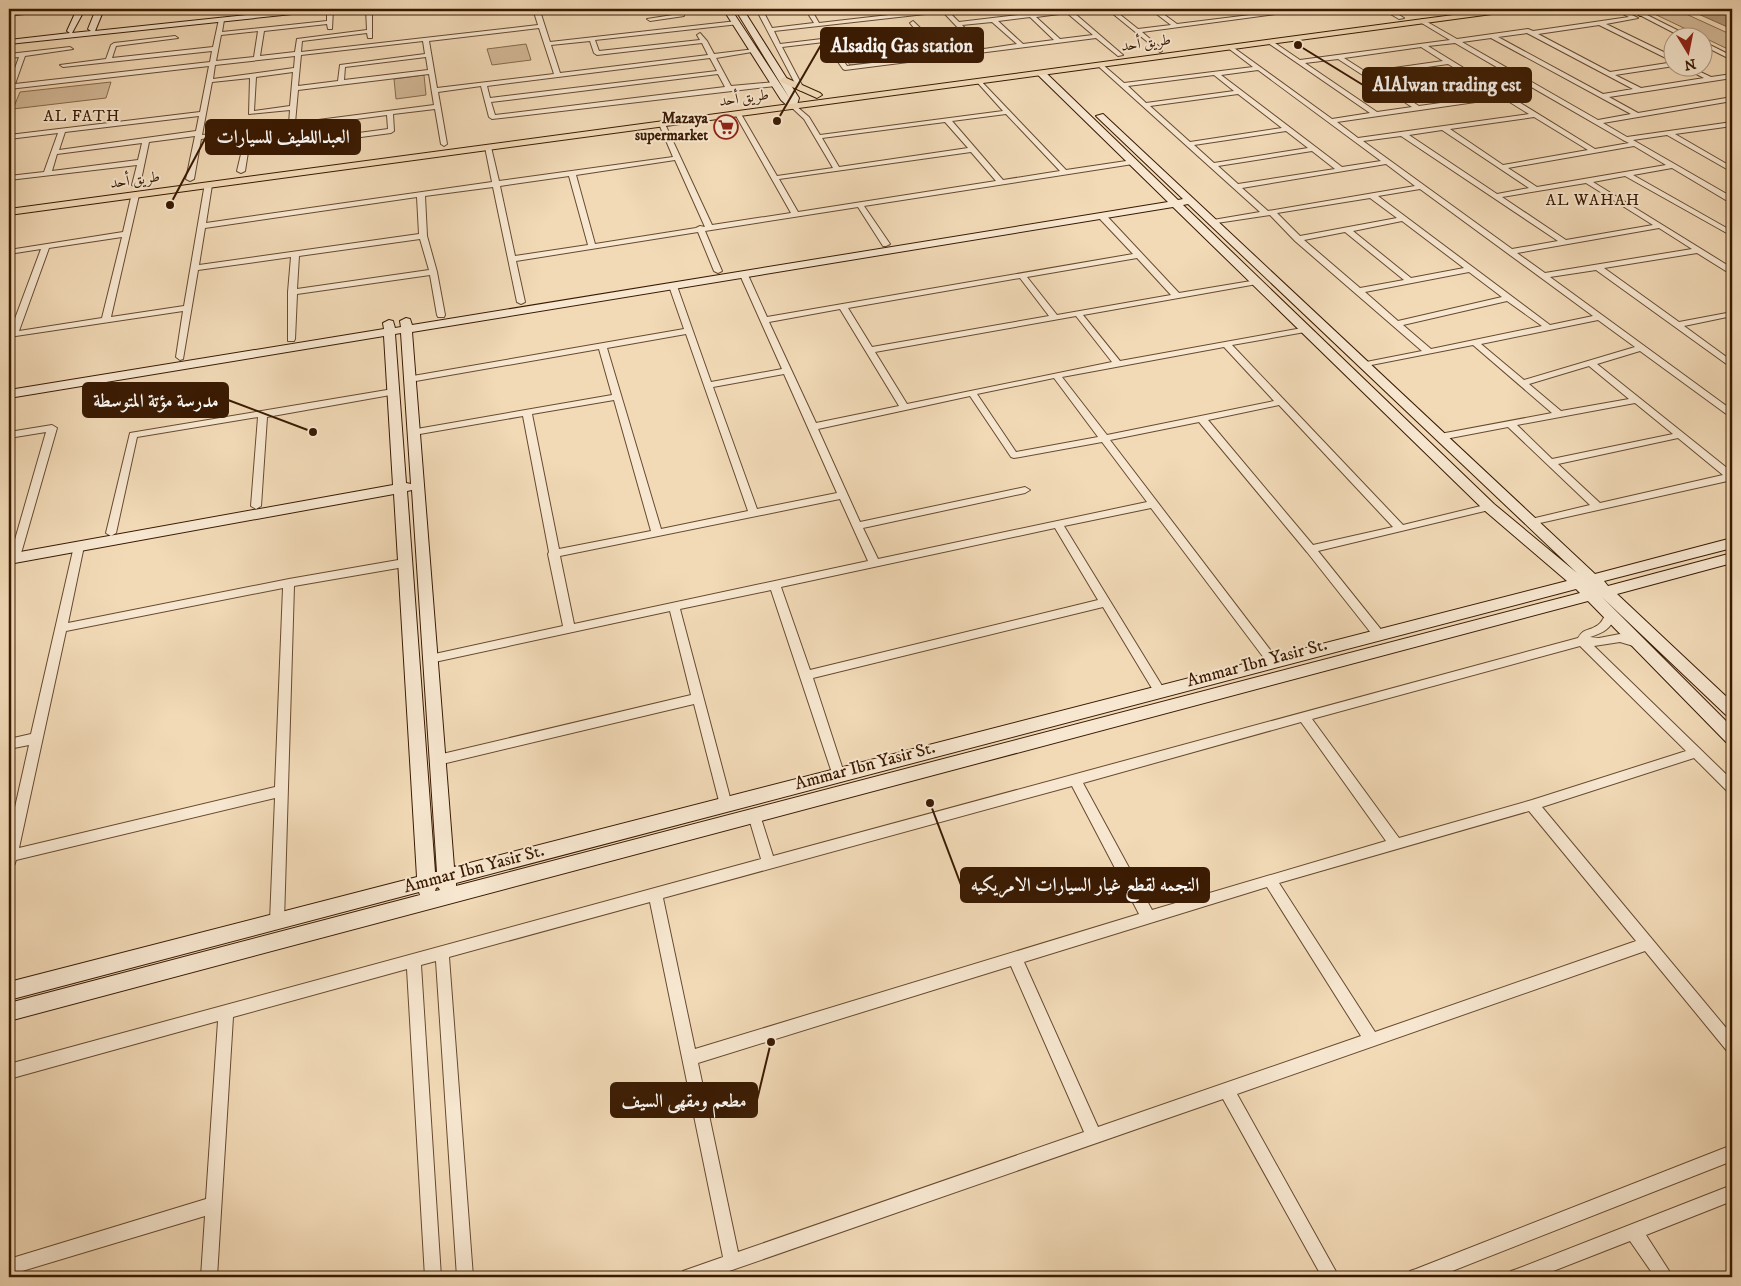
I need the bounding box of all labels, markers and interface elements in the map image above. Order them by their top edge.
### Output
callout: Alsadiq Gas station [821,28,983,62]
street label: طريق أحد [1119,28,1172,56]
north arrow [1664,28,1714,78]
text: Alsadiq Gas station [830,35,974,59]
text: N [1682,54,1697,74]
callout: AlAlwan trading est [1363,68,1531,102]
text: AlAlwan trading est [1372,74,1522,97]
street label: طريق أحد [717,83,770,111]
district label: AL FATH [44,106,120,126]
place label: Mazaya supermarket [635,109,709,145]
supermarket icon: Mazaya supermarket [713,114,739,140]
callout: العبداللطيف للسيارات [206,120,360,154]
text: العبداللطيف للسيارات [216,126,350,149]
street label: طريق أحد [108,165,161,193]
district label: AL WAHAH [1546,190,1640,210]
callout: مدرسة مؤتة المتوسطة [83,383,228,417]
text: مدرسة مؤتة المتوسطة [93,390,219,413]
street label: Ammar Ibn Yasir St. [1184,634,1330,692]
street label: Ammar Ibn Yasir St. [792,737,938,795]
street label: Ammar Ibn Yasir St. [401,840,547,898]
callout: النجمه لقطع غيار السيارات الامريكيه [961,868,1209,902]
text: النجمه لقطع غيار السيارات الامريكيه [971,874,1199,902]
callout: مطعم ومقهى السيف [611,1083,757,1117]
text: مطعم ومقهى السيف [621,1090,747,1118]

